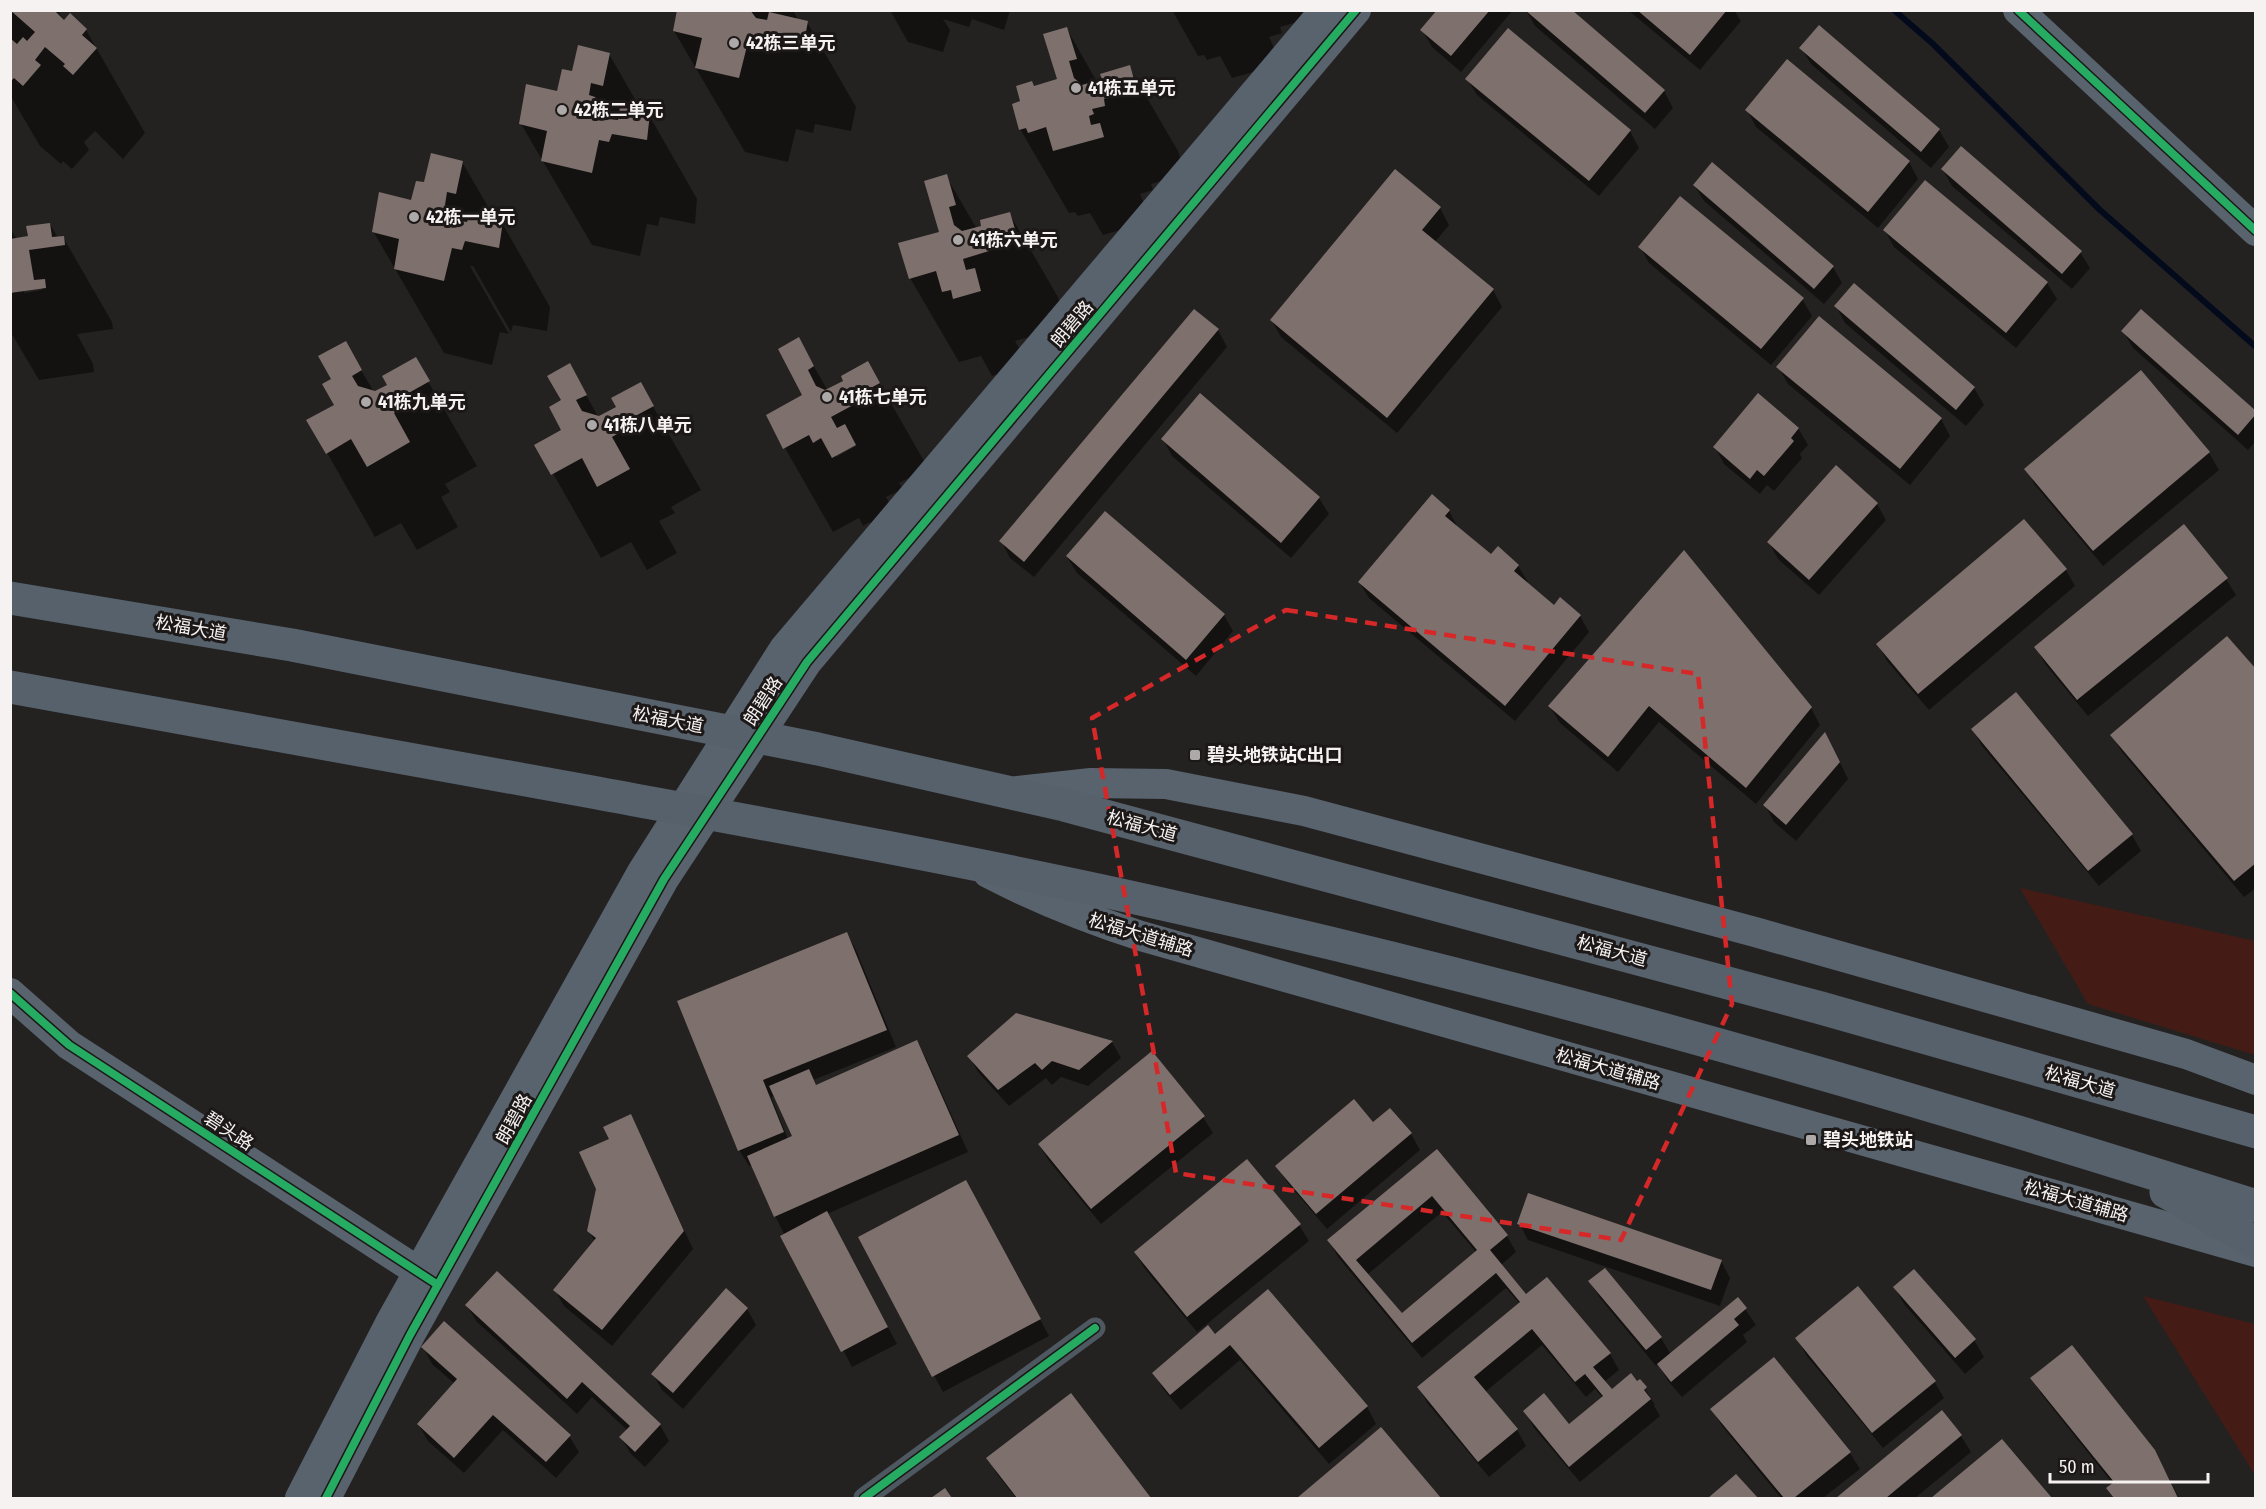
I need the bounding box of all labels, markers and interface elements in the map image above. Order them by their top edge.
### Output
place label: 42栋三单元 [746,32,835,54]
marker: 42栋三单元 [727,36,741,50]
place label: 41栋五单元 [1088,77,1176,99]
marker: 41栋五单元 [1069,81,1083,95]
place label: 42栋二单元 [574,99,663,121]
marker: 42栋二单元 [555,103,569,117]
place label: 42栋一单元 [426,206,515,228]
marker: 42栋一单元 [407,210,421,224]
place label: 41栋六单元 [970,229,1058,251]
marker: 41栋六单元 [951,233,965,247]
street label: 朗碧路 [1046,296,1098,352]
place label: 41栋七单元 [839,386,927,408]
marker: 41栋七单元 [820,390,834,404]
place label: 41栋九单元 [378,391,466,413]
marker: 41栋九单元 [359,395,373,409]
place label: 41栋八单元 [604,414,692,436]
marker: 41栋八单元 [585,418,599,432]
street label: 松福大道 [154,611,228,645]
street label: 朗碧路 [739,672,787,730]
street label: 松福大道 [631,702,705,738]
place label: 碧头地铁站C出口 [1207,744,1342,766]
marker: 碧头地铁站C出口 [1188,748,1202,762]
street label: 松福大道 [1104,806,1180,846]
street label: 松福大道辅路 [1086,909,1196,961]
street label: 松福大道 [1574,931,1650,971]
street label: 松福大道辅路 [1553,1044,1663,1094]
street label: 松福大道 [2042,1062,2118,1102]
street label: 朗碧路 [491,1090,537,1148]
street label: 碧头路 [200,1107,258,1155]
place label: 碧头地铁站 [1823,1129,1913,1151]
marker: 碧头地铁站 [1804,1133,1818,1147]
street label: 松福大道辅路 [2021,1176,2131,1226]
scale bar [2050,1446,2208,1484]
text: 50 m [2059,1456,2095,1478]

